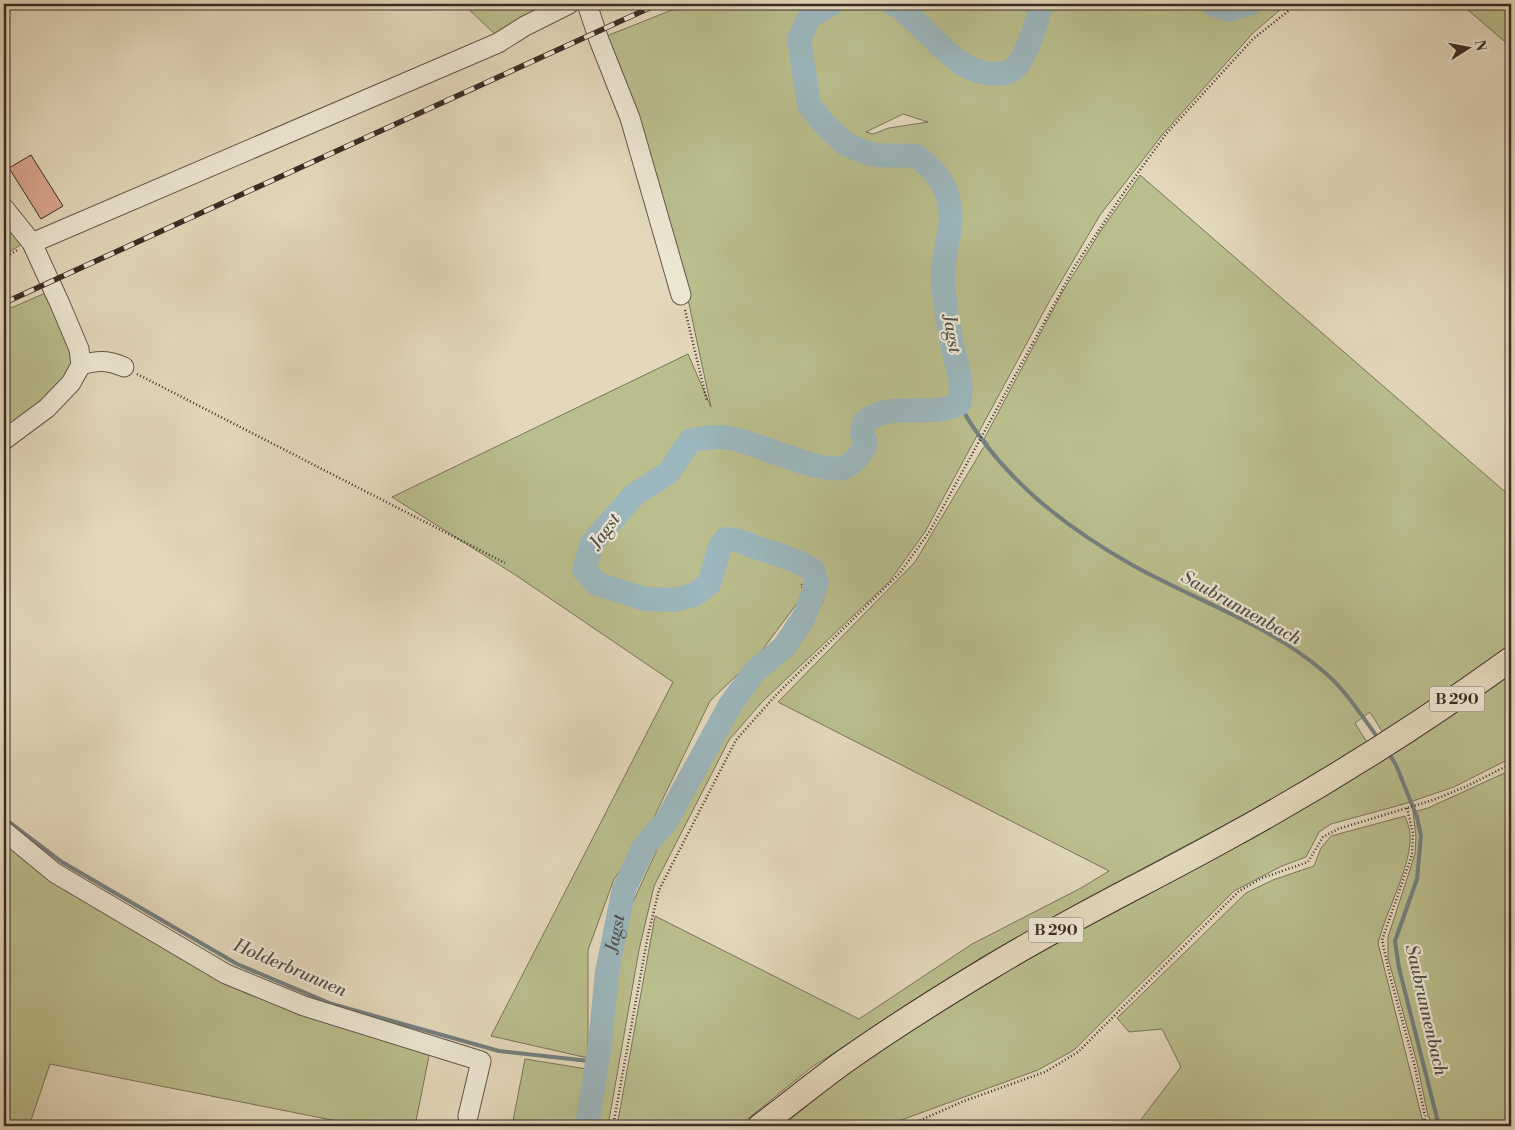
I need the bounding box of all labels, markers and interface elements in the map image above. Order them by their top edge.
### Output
north arrow [1442,22,1492,72]
text: N [1470,39,1490,53]
water label: Jagst [937,311,967,356]
water label: Jagst [583,508,626,555]
water label: Saubrunnenbach [1177,565,1306,651]
road number: B 290 [1430,686,1484,712]
water label: Jagst [599,911,630,956]
road number: B 290 [1028,918,1084,942]
water label: Holderbrunnen [229,933,351,1003]
water label: Saubrunnenbach [1400,942,1453,1079]

